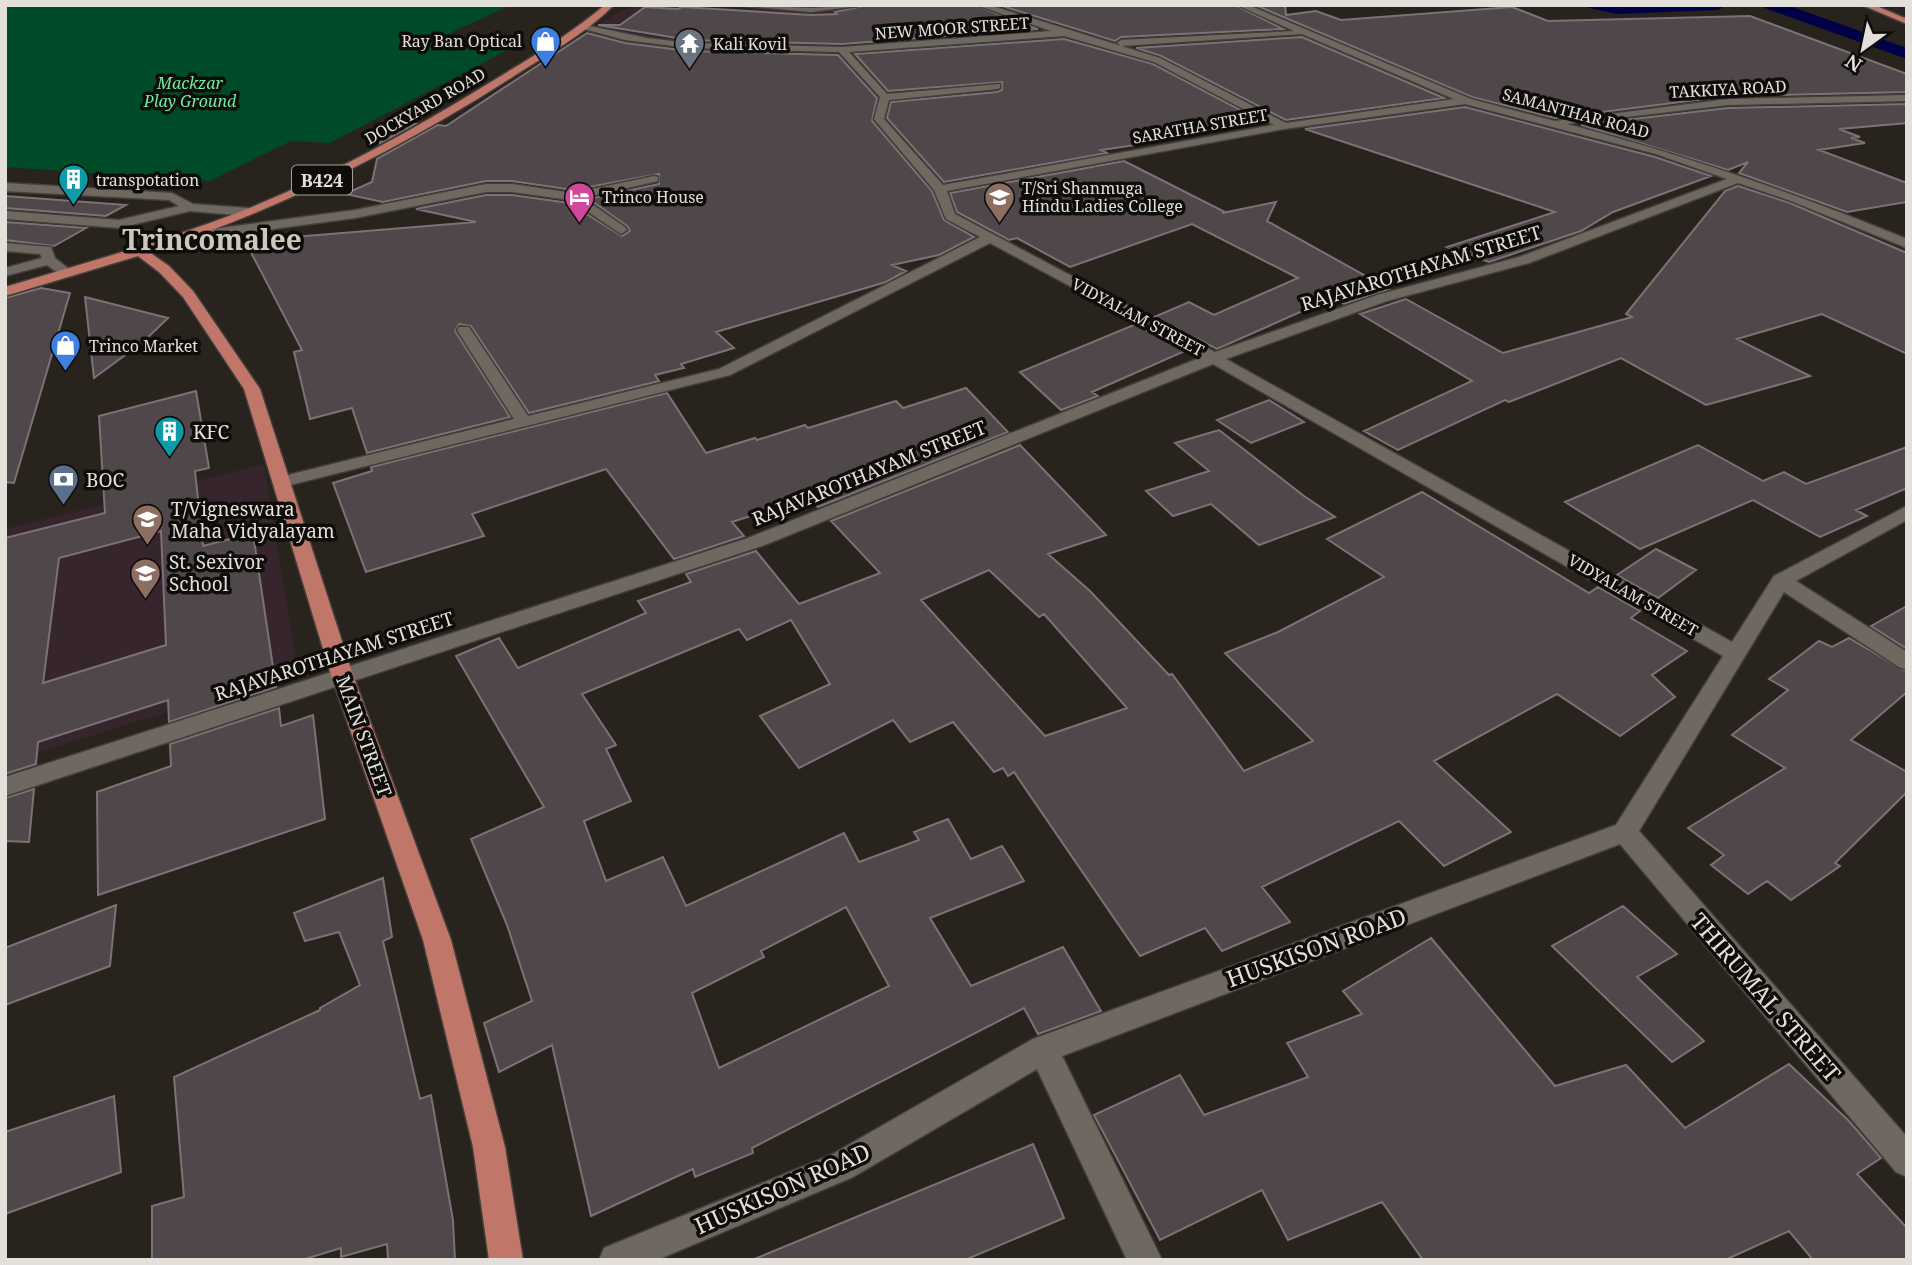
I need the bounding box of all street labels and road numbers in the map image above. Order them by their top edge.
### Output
street label: NEW MOOR STREET [874,12,1030,44]
street label: DOCKYARD ROAD [361,63,489,149]
street label: TAKKIYA ROAD [1669,75,1787,103]
street label: SAMANTHAR ROAD [1500,83,1652,143]
street label: SARATHA STREET [1131,103,1269,149]
road number: B424 [292,166,352,195]
street label: RAJAVAROTHAYAM STREET [1298,219,1545,317]
street label: VIDYALAM STREET [1068,273,1208,361]
street label: RAJAVAROTHAYAM STREET [748,414,990,532]
street label: VIDYALAM STREET [1564,549,1702,641]
street label: RAJAVAROTHAYAM STREET [211,605,457,707]
street label: MAIN STREET [330,672,398,800]
street label: HUSKISON ROAD [1222,900,1410,994]
street label: THIRUMAL STREET [1684,906,1848,1088]
street label: HUSKISON ROAD [689,1135,875,1241]

